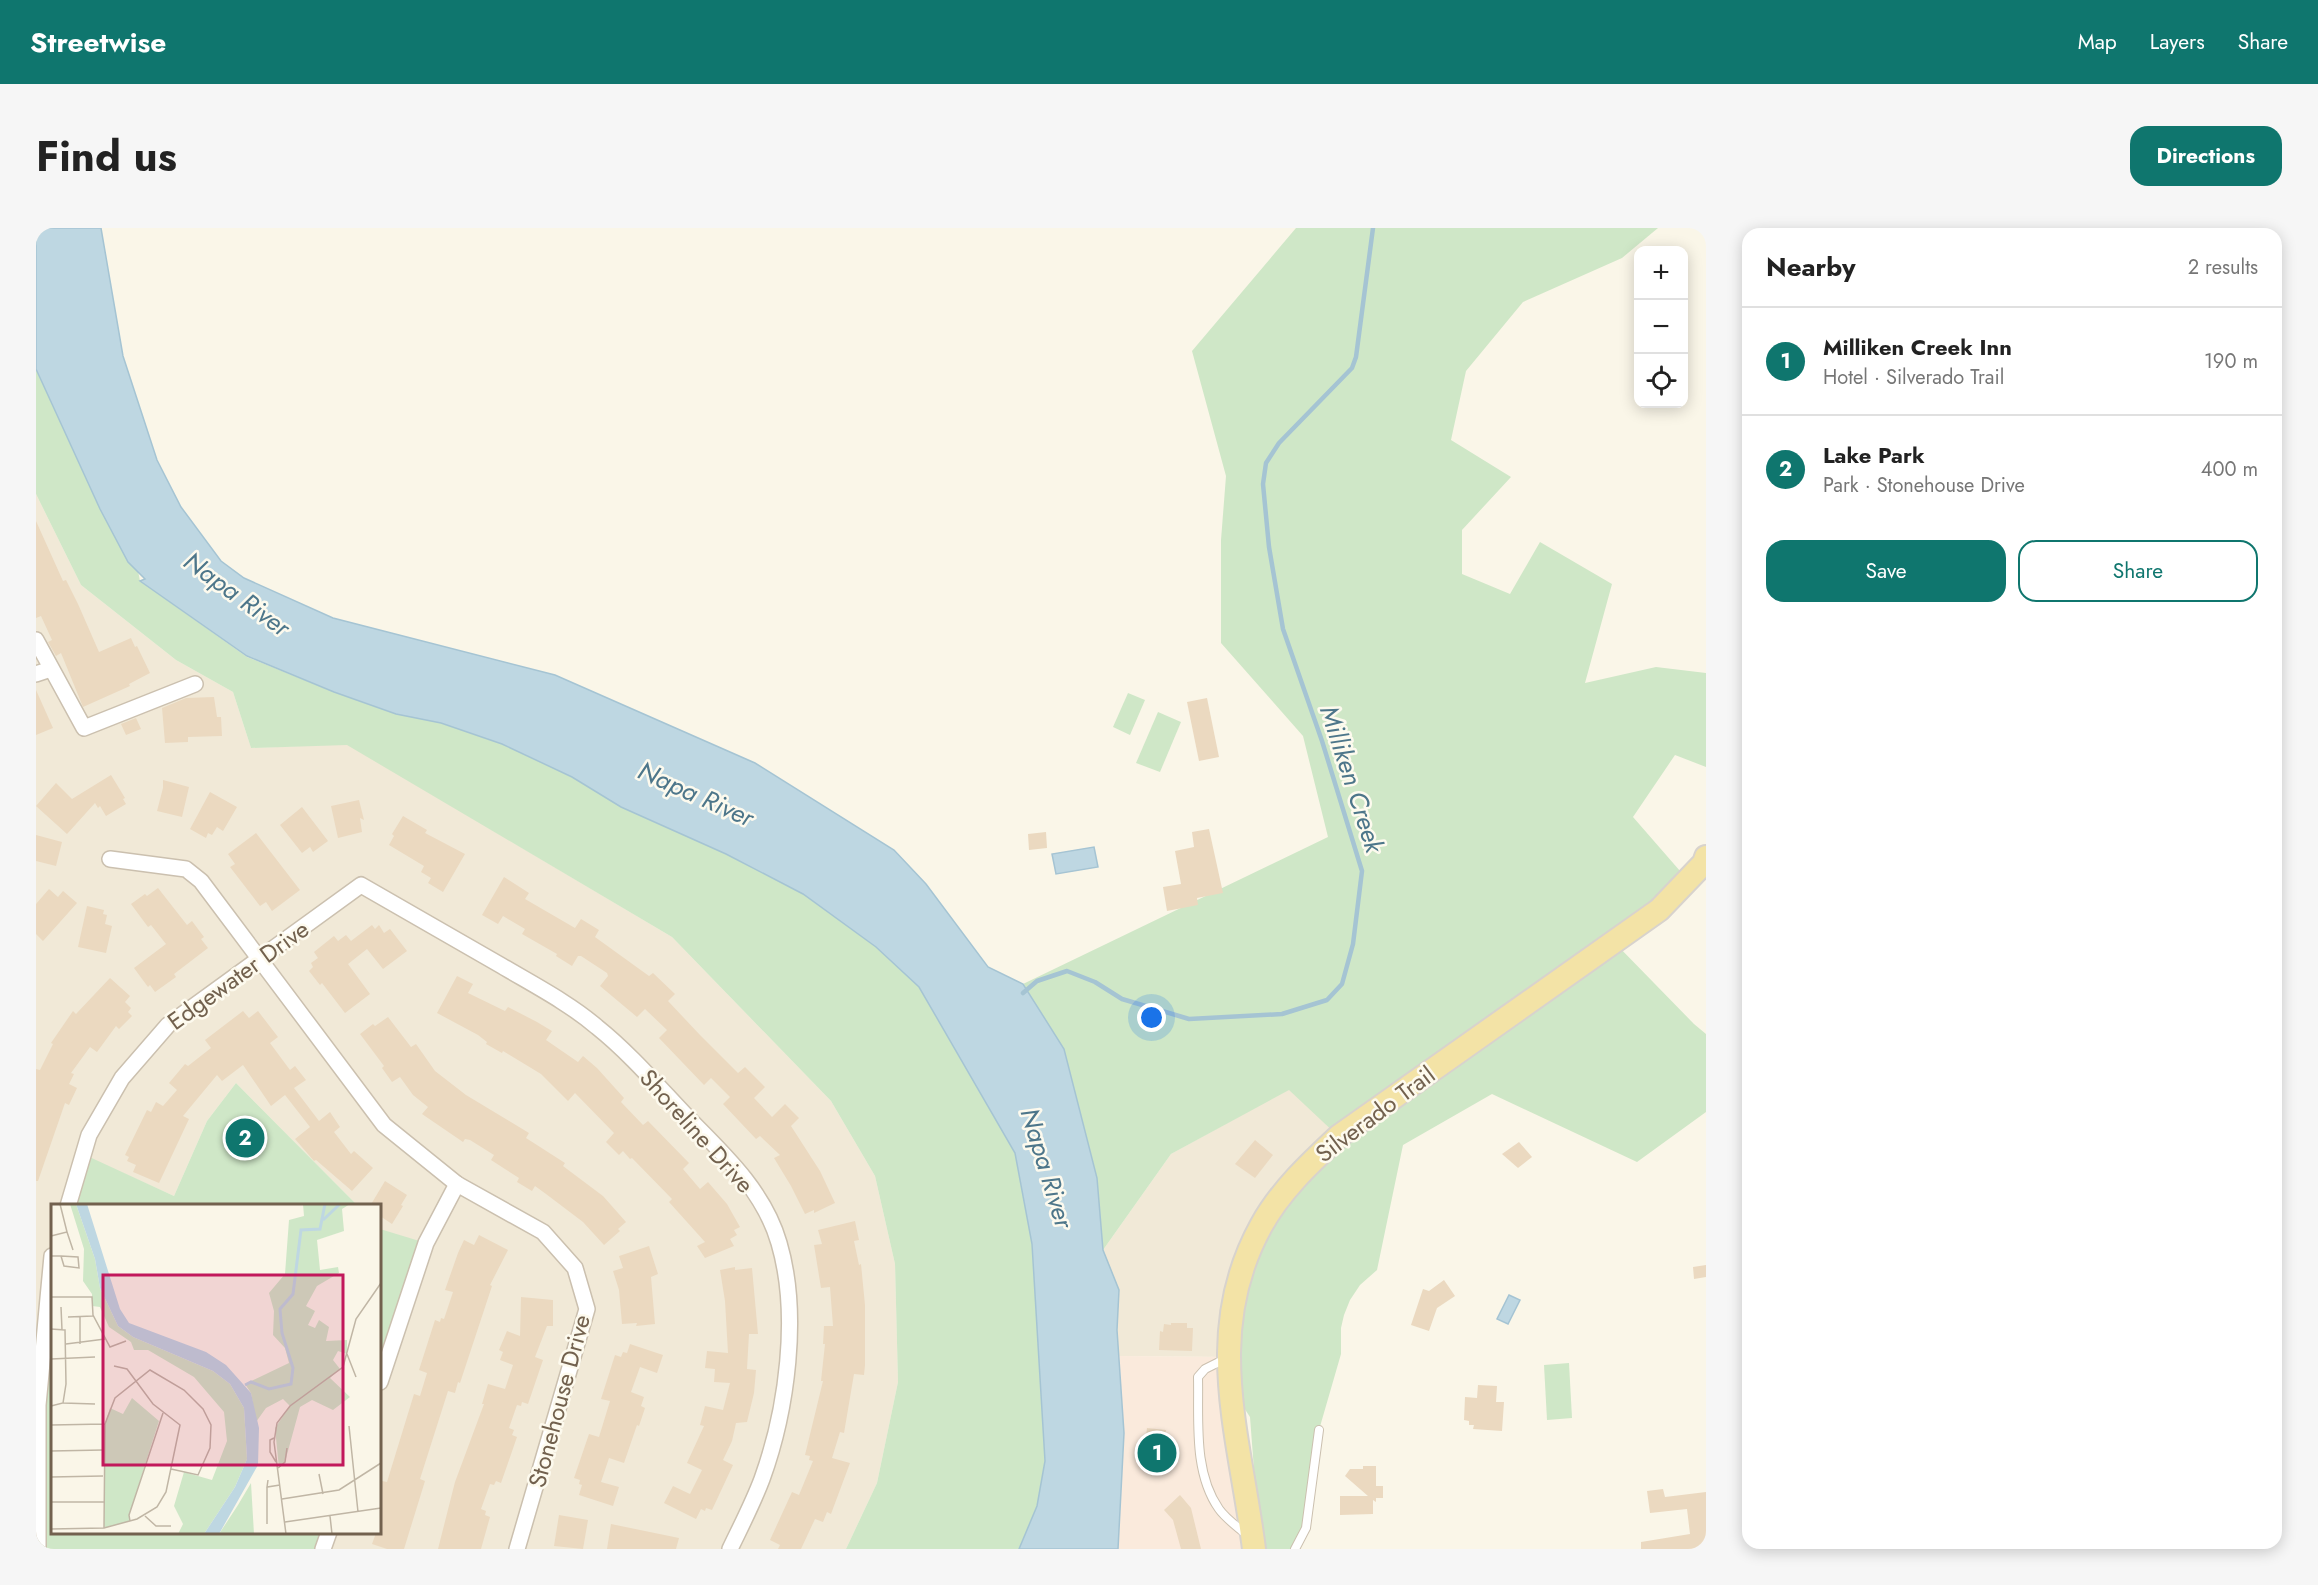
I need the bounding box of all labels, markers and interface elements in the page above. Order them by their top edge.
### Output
text: Streetwise [30,22,166,63]
text: Map [2078,27,2117,57]
text: Layers [2150,27,2205,57]
text: Share [2238,27,2288,57]
text: Find us [36,126,177,187]
button: Directions [2130,126,2282,186]
map controls [1634,246,1688,408]
button: + [1634,246,1688,300]
text: Nearby [1766,248,1855,286]
text: 2 results [2188,253,2258,282]
button: − [1634,300,1688,354]
text: Milliken Creek Inn [1823,331,2012,363]
text: 1 [1780,347,1791,376]
text: 190 m [2204,347,2258,376]
button: locate [1634,354,1688,408]
text: Hotel · Silverado Trail [1823,363,2004,392]
text: Lake Park [1823,439,1925,471]
text: 2 [1779,455,1792,484]
text: 400 m [2201,455,2258,484]
text: Park · Stonehouse Drive [1823,471,2025,500]
button: Save [1766,540,2006,602]
button: Share [2018,540,2258,602]
water label: Napa River [176,542,299,646]
water label: Milliken Creek [1310,701,1394,859]
water label: Napa River [632,752,761,837]
street label: Edgewater Drive [160,912,316,1038]
your location [1137,1003,1166,1032]
street label: Silverado Trail [1308,1057,1442,1171]
street label: Shoreline Drive [632,1061,762,1201]
water label: Napa River [1011,1103,1084,1234]
pin: 2 [226,1116,264,1160]
inset map [51,1204,381,1534]
street label: Stonehouse Drive [519,1311,599,1491]
pin: 1 [1138,1430,1176,1476]

